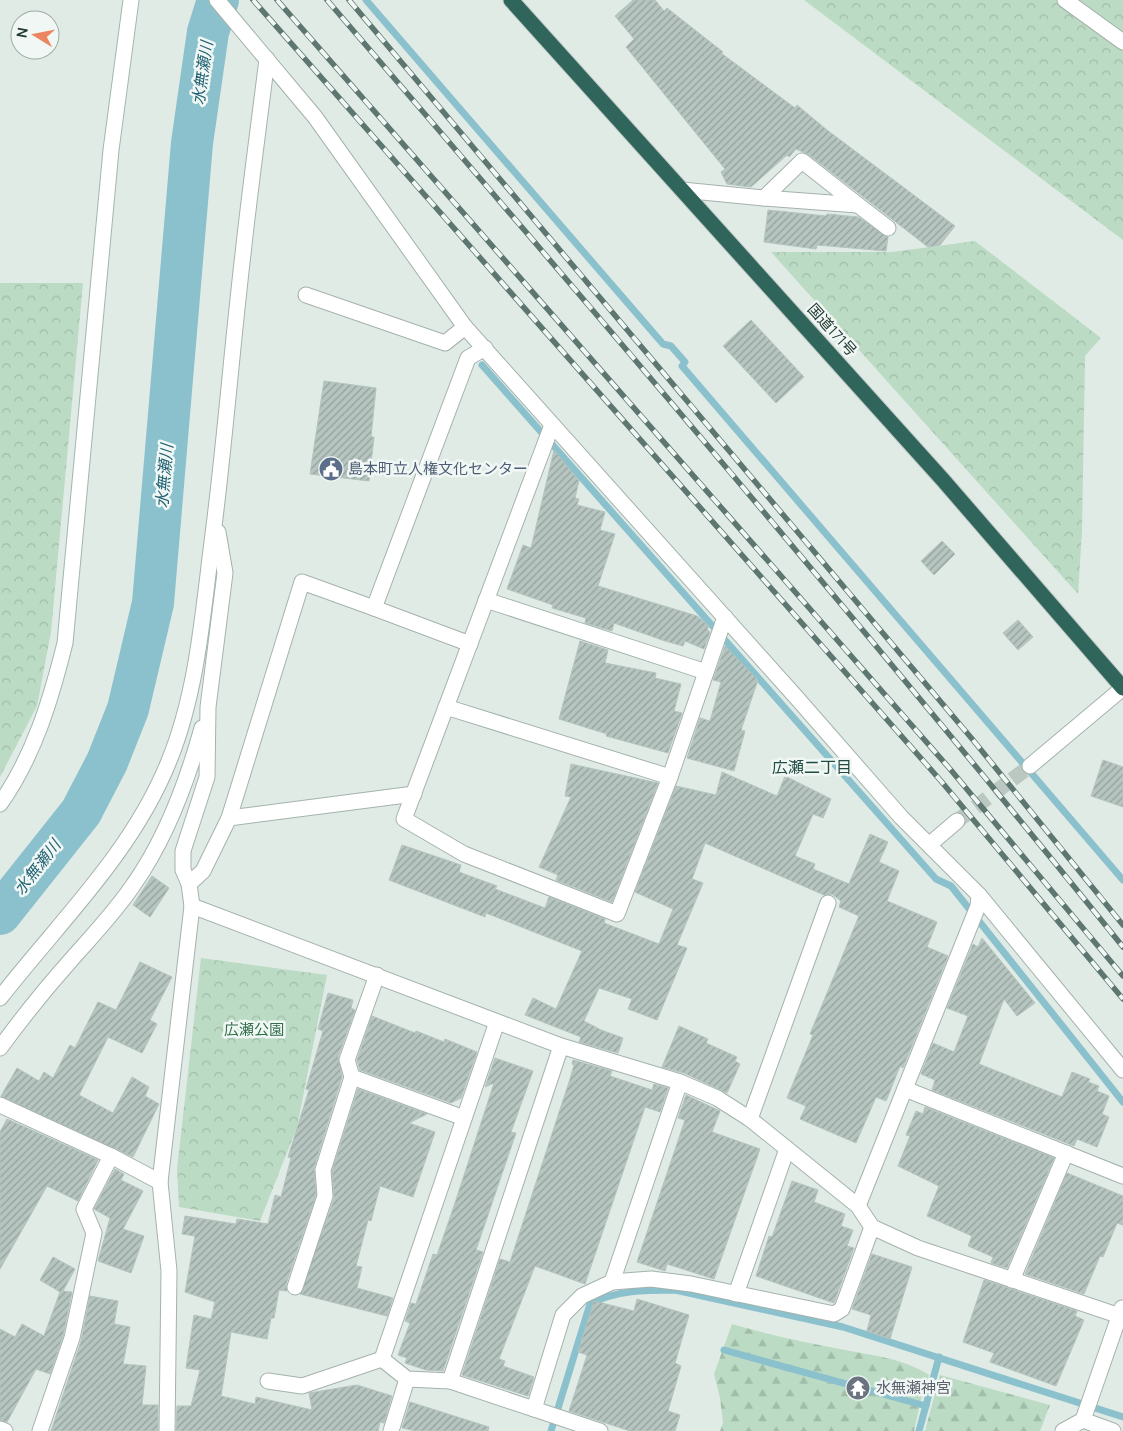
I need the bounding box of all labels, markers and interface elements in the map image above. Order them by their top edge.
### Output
north arrow [10,10,60,60]
text: N [11,26,32,39]
water label: 水無瀬川 [187,38,218,106]
street label: 国道171号 [803,299,862,361]
water label: 水無瀬川 [150,441,178,509]
public building icon: 島本町立人権文化センター [318,456,344,482]
place label: 島本町立人権文化センター [348,458,528,479]
district label: 広瀬二丁目 [772,756,852,778]
water label: 水無瀬川 [9,833,67,899]
park label: 広瀬公園 [224,1019,284,1040]
temple icon: 水無瀬神宮 [845,1375,871,1401]
place label: 水無瀬神宮 [876,1377,951,1398]

